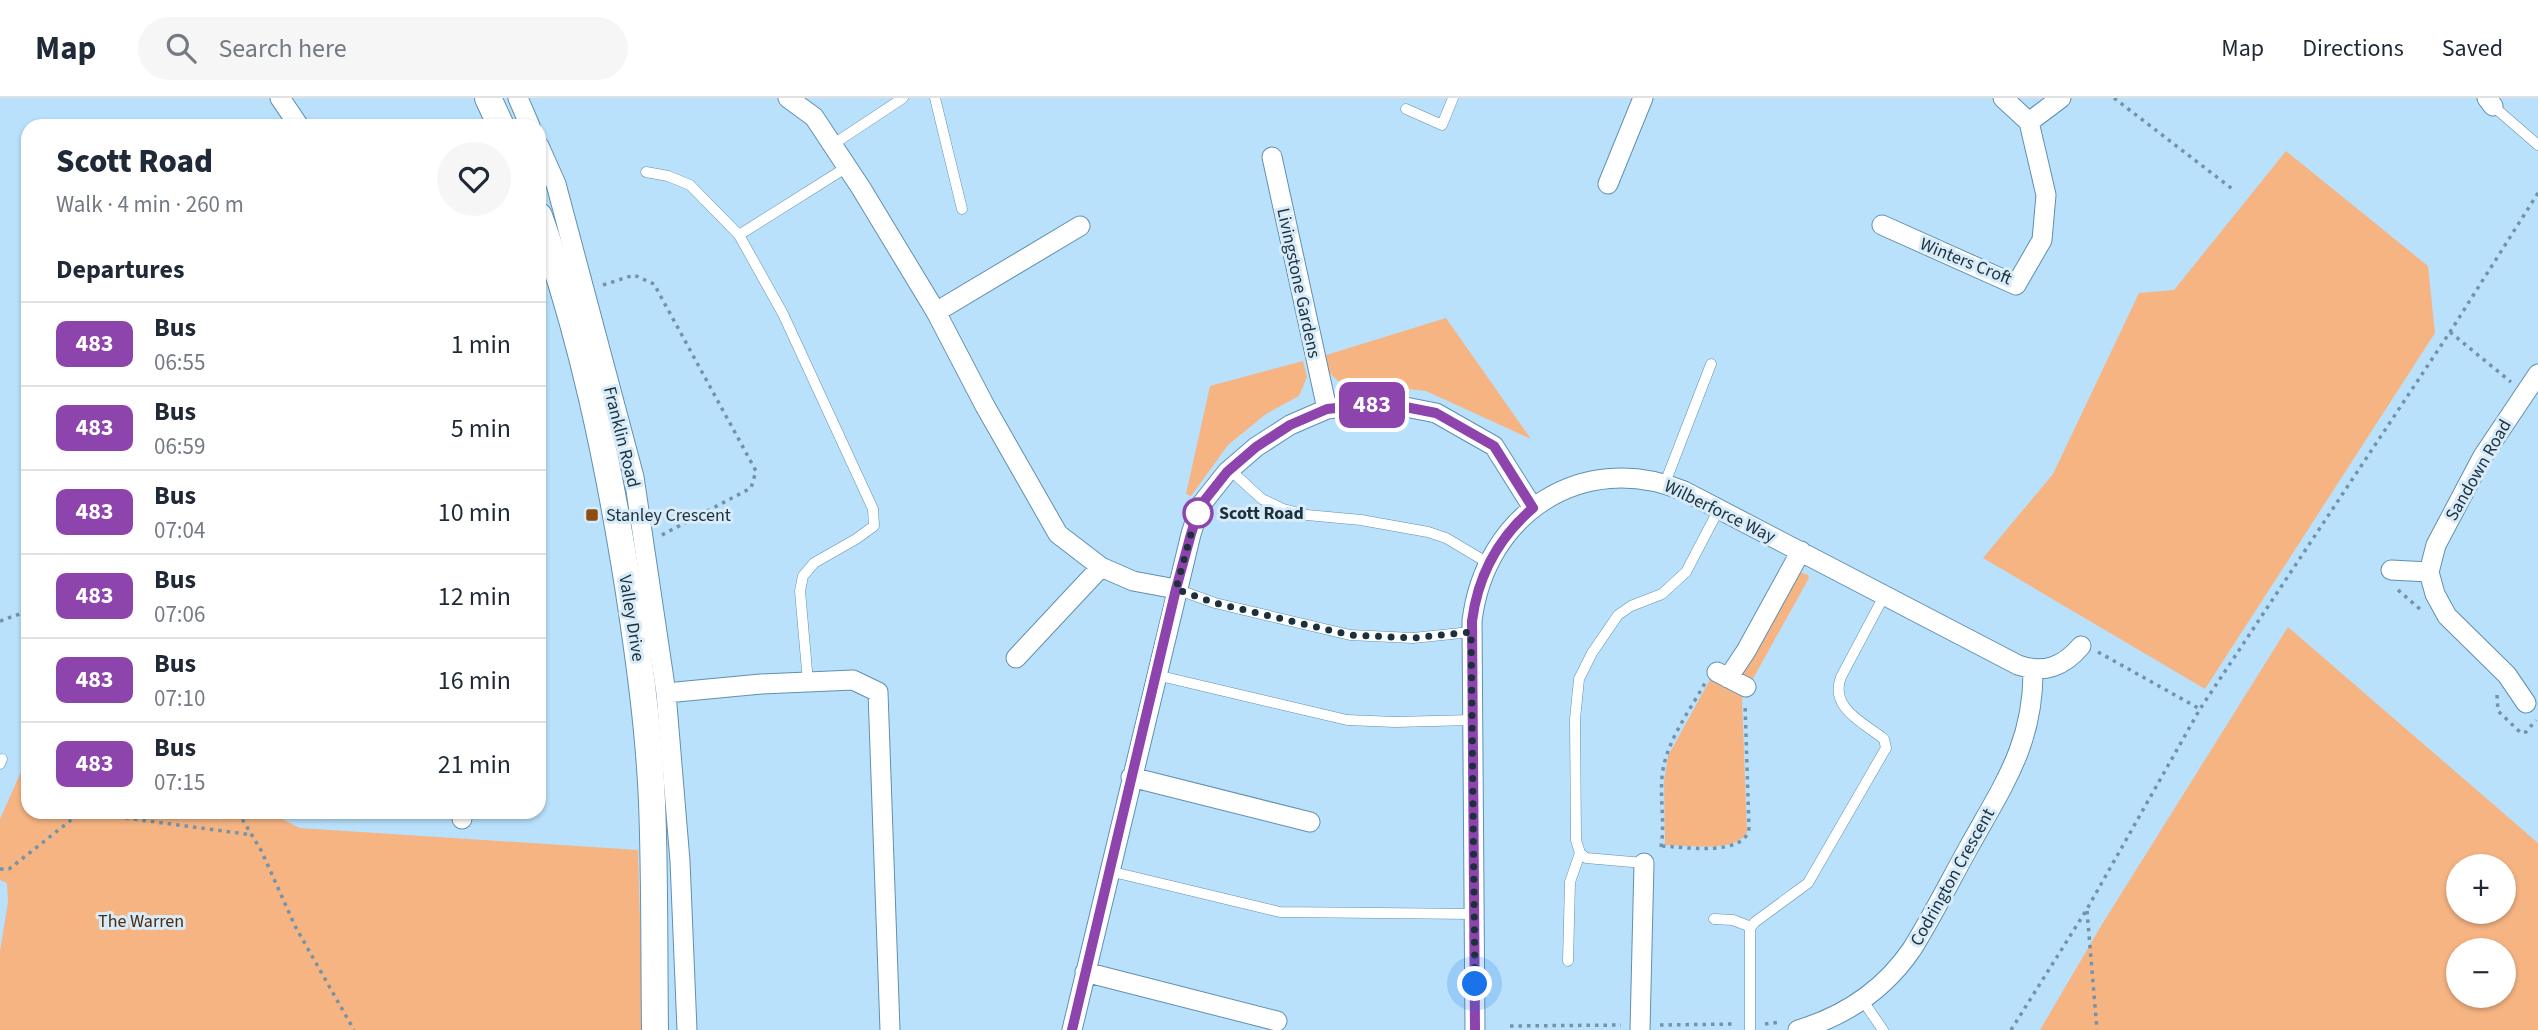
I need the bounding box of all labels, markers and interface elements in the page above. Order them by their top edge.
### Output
search box [138,17,628,80]
text: Map [35,25,96,72]
icon: search [162,29,200,67]
text: Search here [218,30,347,67]
text: Map [2221,31,2264,66]
text: Directions [2302,31,2404,66]
text: Saved [2442,31,2503,66]
text: Scott Road [56,138,213,185]
button: heart [437,142,511,216]
text: Walk · 4 min · 260 m [56,188,244,221]
street label: Livingstone Gardens [1270,206,1327,360]
street label: Winters Croft [1916,232,2016,291]
text: Departures [56,251,184,288]
text: Bus [154,309,196,346]
text: 483 [75,326,114,361]
text: 1 min [451,326,511,363]
text: 06:55 [154,346,205,379]
line badge: 483 [1332,382,1412,428]
street label: Franklin Road [597,384,646,490]
text: 483 [1353,387,1391,422]
text: Bus [154,393,196,430]
text: 483 [75,410,114,445]
text: 5 min [451,410,511,447]
street label: Sandown Road [2439,415,2518,526]
text: 06:59 [154,430,205,463]
street label: Wilberforce Way [1660,474,1780,549]
text: Bus [154,477,196,514]
text: 483 [75,494,114,529]
text: 10 min [438,494,511,531]
marker: Scott Road [1183,498,1213,528]
place label: Scott Road [1219,501,1304,526]
place label: Stanley Crescent [606,503,731,528]
marker: Stanley Crescent [584,507,600,523]
text: 07:04 [154,514,205,547]
text: Bus [154,561,196,598]
street label: Valley Drive [612,573,651,663]
text: 483 [75,578,114,613]
text: 12 min [438,578,511,615]
text: 07:06 [154,598,205,631]
text: Bus [154,645,196,682]
text: 483 [75,662,114,697]
text: 16 min [438,662,511,699]
text: 07:10 [154,682,205,715]
text: Bus [154,729,196,766]
text: 483 [75,746,114,781]
text: 21 min [438,746,511,783]
text: 07:15 [154,766,205,799]
street label: Codrington Crescent [1904,804,2001,951]
map controls [2446,854,2516,1008]
button: + [2446,854,2516,924]
park label: The Warren [98,909,184,934]
button: − [2446,938,2516,1008]
your location [1457,966,1492,1001]

